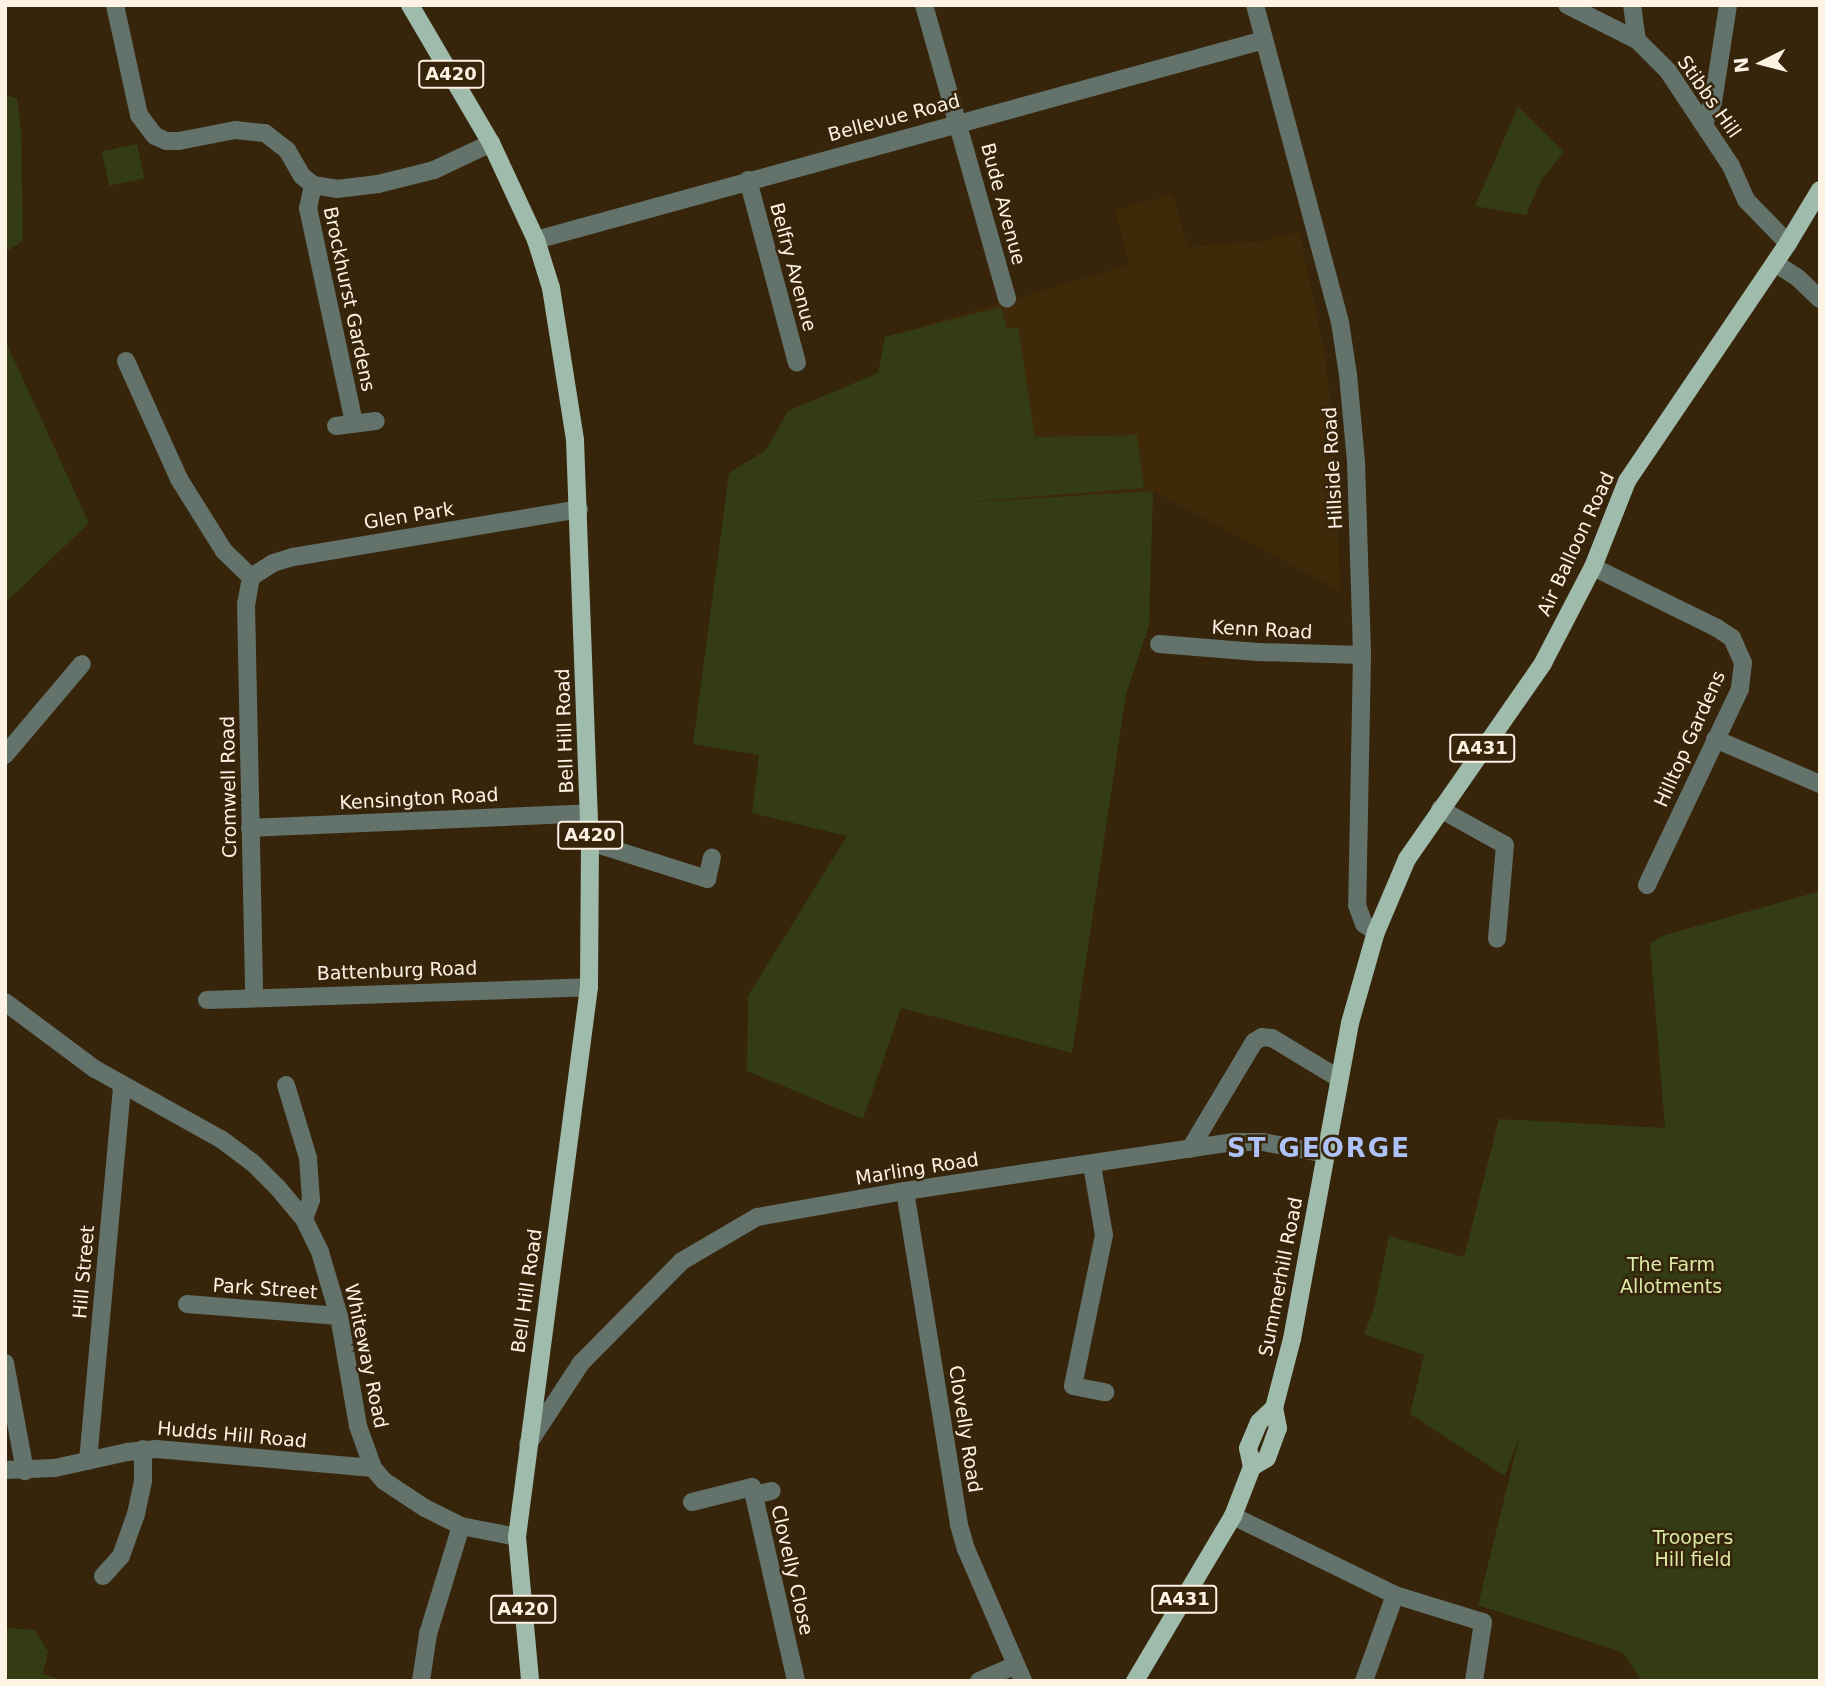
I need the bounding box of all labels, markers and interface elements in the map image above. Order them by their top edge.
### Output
north arrow [1727,28,1797,98]
street label: Stibbs Hill [1672,52,1746,142]
text: N [1729,56,1753,74]
road number: A420 [418,60,484,88]
street label: Bellevue Road [826,89,962,147]
street label: Bude Avenue [976,140,1030,268]
street label: Belfry Avenue [765,200,821,334]
street label: Brockhurst Gardens [318,205,380,393]
street label: Hillside Road [1318,406,1348,530]
street label: Air Balloon Road [1533,468,1619,620]
street label: Glen Park [362,498,456,534]
street label: Kenn Road [1211,616,1313,644]
street label: Hilltop Gardens [1650,667,1730,811]
street label: Bell Hill Road [551,668,579,794]
street label: Cromwell Road [216,716,242,858]
road number: A431 [1449,734,1515,762]
street label: Kensington Road [339,783,499,815]
road number: A420 [557,820,623,850]
street label: Battenburg Road [316,957,478,985]
district label: ST GEORGE [1228,1133,1410,1165]
street label: Marling Road [854,1148,980,1190]
street label: Summerhill Road [1254,1195,1308,1359]
street label: Hill Street [69,1224,99,1320]
street label: Bell Hill Road [507,1227,547,1355]
park label: The Farm Allotments [1620,1254,1722,1298]
street label: Park Street [212,1274,318,1304]
street label: Whiteway Road [340,1282,392,1430]
street label: Clovelly Road [944,1364,986,1494]
street label: Hudds Hill Road [156,1417,308,1453]
street label: Clovelly Close [766,1503,818,1637]
park label: Troopers Hill field [1653,1527,1733,1571]
road number: A431 [1151,1584,1217,1614]
road number: A420 [490,1594,556,1624]

